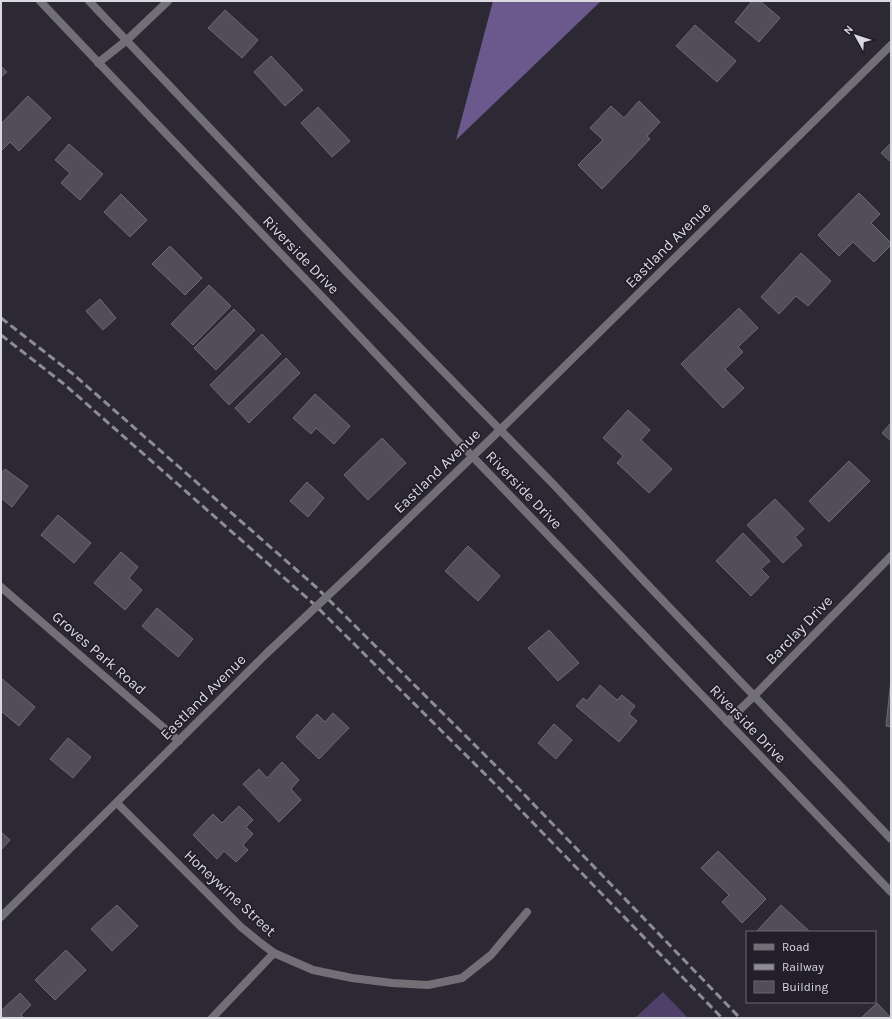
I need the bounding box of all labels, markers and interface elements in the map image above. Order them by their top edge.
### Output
north arrow [836,16,876,56]
text: N [841,23,856,37]
street label: Eastland Avenue [621,198,715,292]
street label: Riverside Drive [259,212,343,298]
street label: Eastland Avenue [390,425,484,517]
street label: Riverside Drive [482,447,566,533]
street label: Barclay Drive [762,592,836,668]
street label: Groves Park Road [48,607,150,699]
street label: Eastland Avenue [156,650,250,744]
street label: Riverside Drive [706,681,790,767]
street label: Honeywine Street [180,846,280,940]
legend [746,931,876,1003]
text: Road [782,940,810,954]
text: Railway [782,960,824,974]
text: Building [782,980,829,994]

